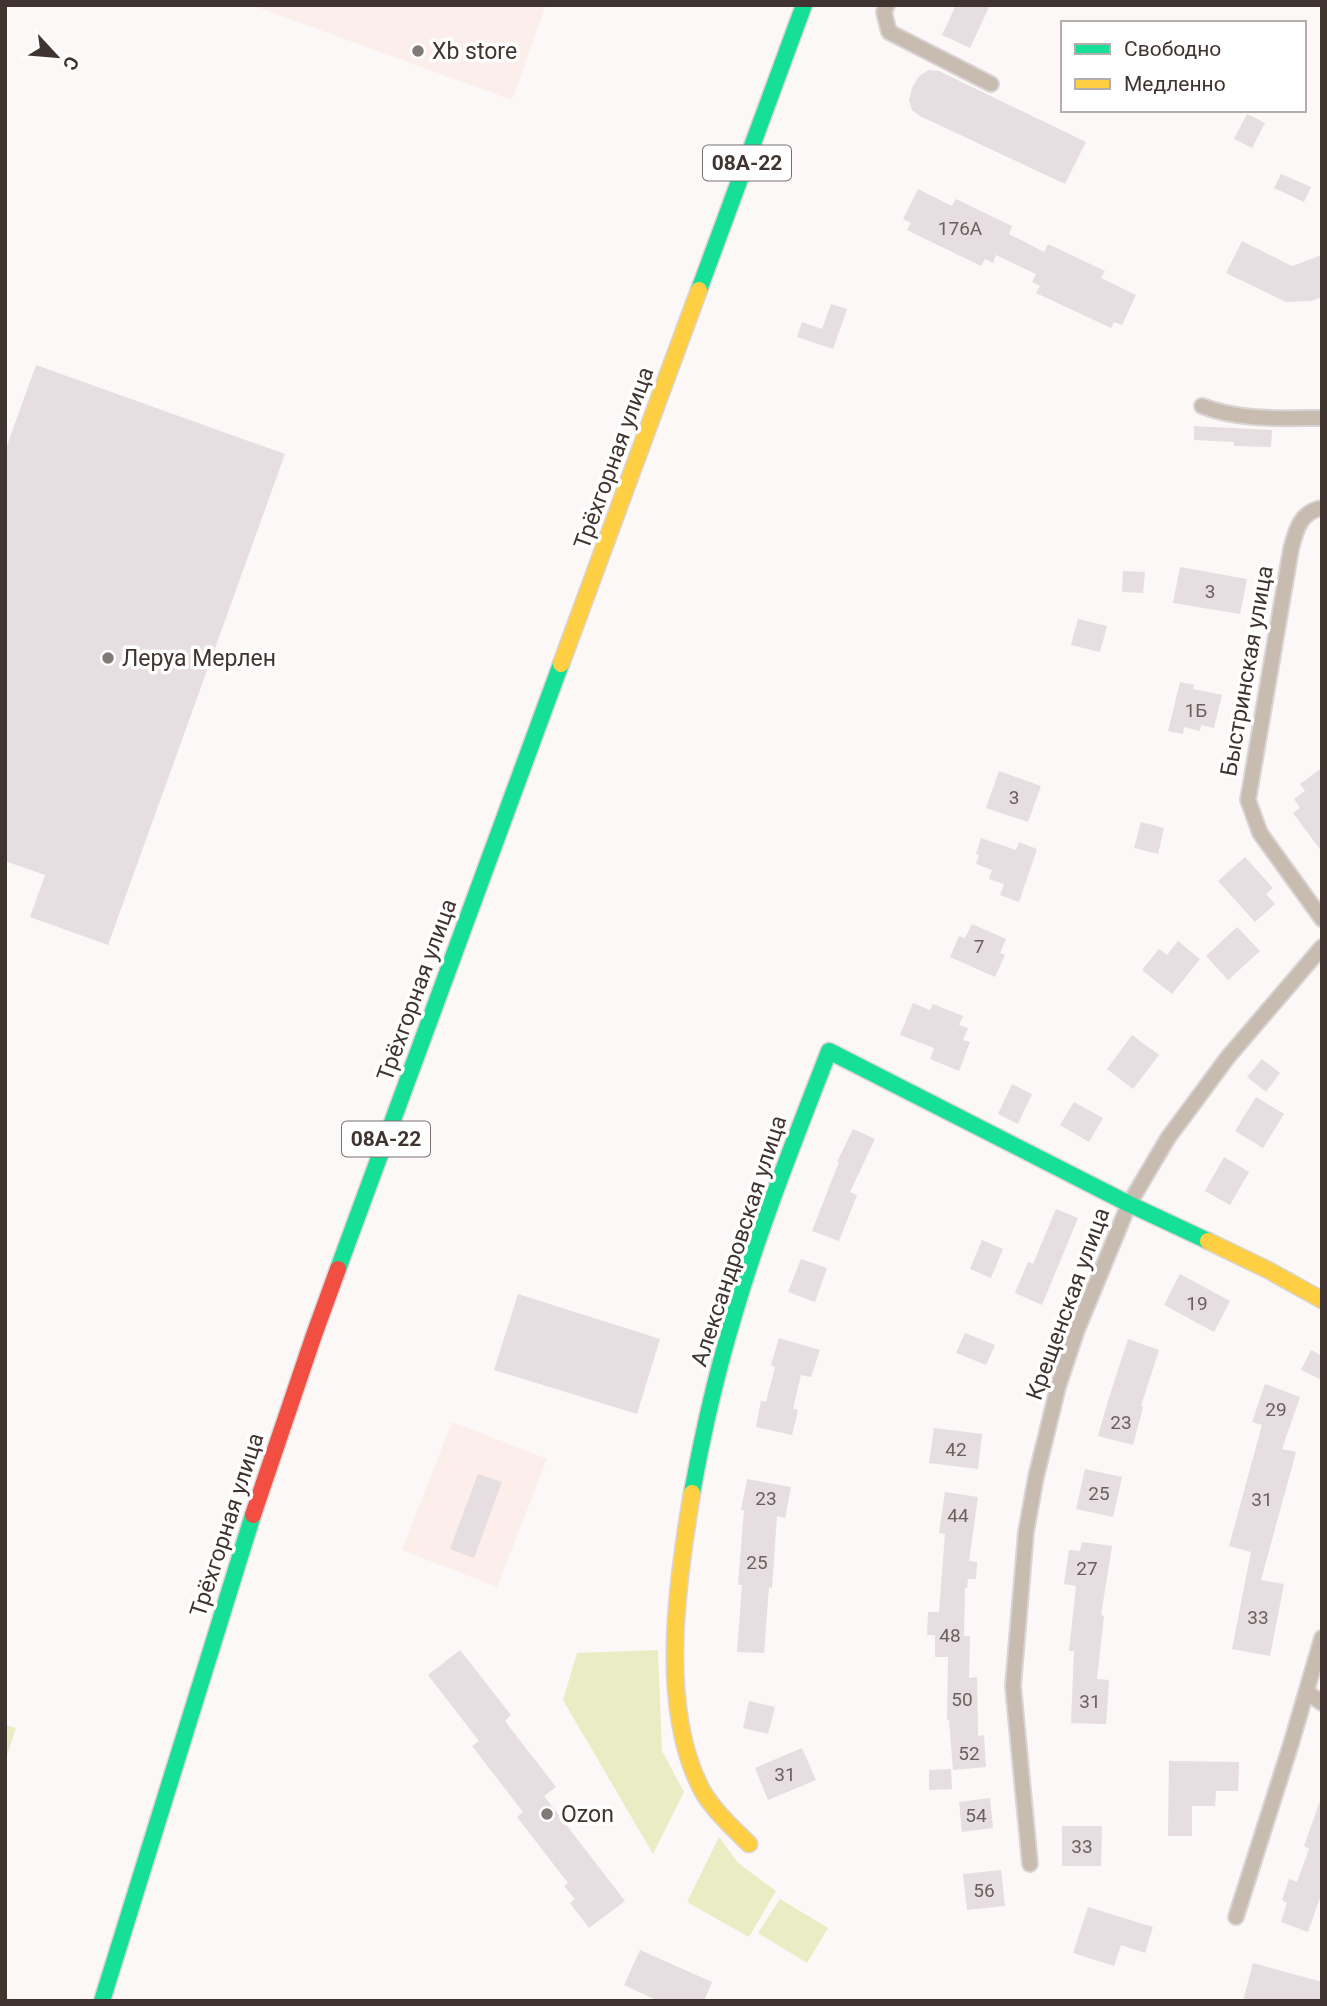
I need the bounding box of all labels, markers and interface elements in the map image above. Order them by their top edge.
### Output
north arrow [21,21,91,91]
legend [1061,21,1306,112]
text: Свободно [1124,37,1221,61]
place label: Xb store [432,38,517,65]
marker: Xb store [410,43,426,59]
text: С [58,53,84,74]
text: Медленно [1124,72,1226,96]
road number: 08А-22 [703,146,791,180]
house number: 176А [938,217,983,240]
street label: Трёхгорная улица [569,363,659,553]
street label: Быстринская улица [1215,564,1279,778]
house number: 3 [1205,580,1215,603]
place label: Леруа Мерлен [122,645,276,672]
marker: Леруа Мерлен [100,650,116,666]
house number: 1Б [1185,699,1207,722]
house number: 3 [1009,786,1019,809]
street label: Трёхгорная улица [372,895,462,1085]
house number: 7 [974,935,984,958]
street label: Александровская улица [686,1112,792,1370]
road number: 08А-22 [342,1122,430,1156]
street label: Крещенская улица [1021,1204,1115,1404]
house number: 19 [1186,1292,1208,1315]
house number: 29 [1265,1398,1287,1421]
house number: 23 [1110,1411,1132,1434]
street label: Трёхгорная улица [185,1430,269,1620]
house number: 42 [945,1438,967,1461]
house number: 25 [1088,1482,1110,1505]
house number: 23 [755,1487,777,1510]
house number: 31 [1251,1488,1273,1511]
house number: 44 [947,1504,969,1527]
house number: 25 [746,1551,768,1574]
house number: 27 [1076,1557,1098,1580]
house number: 33 [1247,1606,1269,1629]
house number: 48 [939,1624,961,1647]
house number: 50 [951,1688,973,1711]
house number: 31 [1079,1690,1101,1713]
house number: 52 [958,1742,980,1765]
house number: 31 [774,1763,796,1786]
place label: Ozon [561,1801,614,1828]
house number: 54 [965,1804,987,1827]
marker: Ozon [539,1806,555,1822]
house number: 33 [1071,1835,1093,1858]
house number: 56 [973,1879,995,1902]

